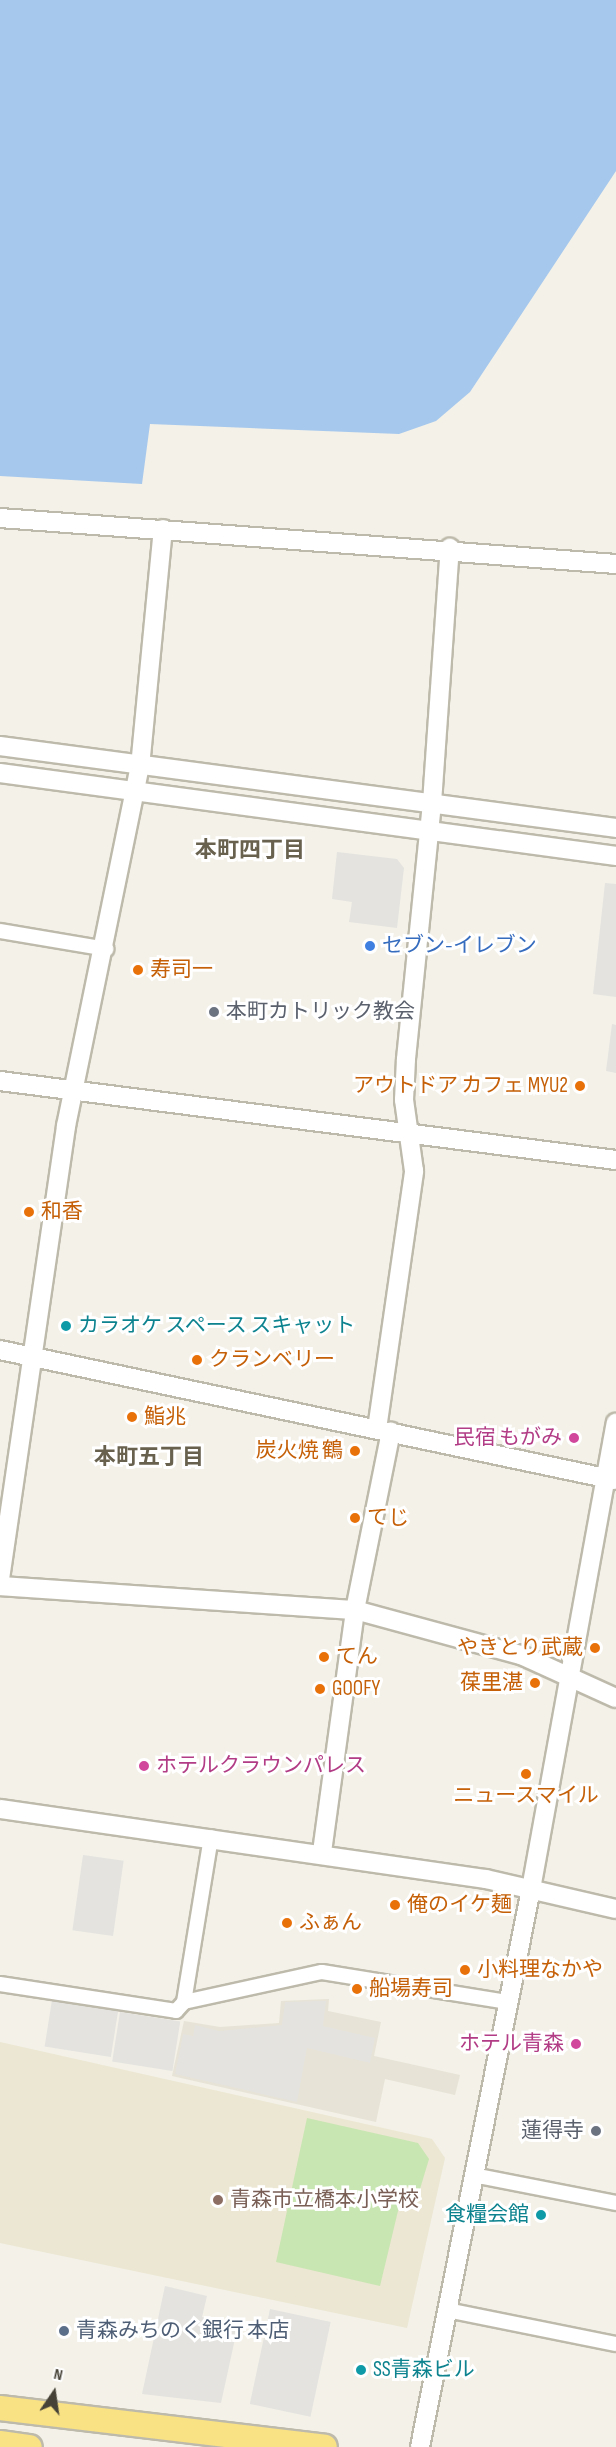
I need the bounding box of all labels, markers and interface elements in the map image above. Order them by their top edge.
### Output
district label: 本町四丁目 [195,838,305,864]
place label: セブン-イレブン [382,933,537,959]
marker: セブン-イレブン [363,939,377,953]
place label: 寿司一 [150,957,213,983]
marker: 寿司一 [131,963,145,977]
place label: 本町カトリック教会 [226,999,415,1025]
marker: 本町カトリック教会 [207,1005,221,1019]
place label: アウトドア カフェ MYU2 [353,1073,568,1099]
marker: アウトドア カフェ MYU2 [573,1079,587,1093]
place label: 和香 [41,1199,83,1225]
marker: 和香 [22,1205,36,1219]
place label: カラオケ スペース スキャット [78,1313,358,1339]
marker: カラオケ スペース スキャット [59,1319,73,1333]
place label: クランベリー [209,1347,335,1373]
marker: クランベリー [190,1353,204,1367]
place label: 鮨兆 [144,1404,186,1430]
marker: 鮨兆 [125,1410,139,1424]
place label: 民宿 もがみ [454,1425,562,1451]
marker: 民宿 もがみ [567,1431,581,1445]
place label: 炭火焼 鶴 [256,1438,343,1464]
marker: 炭火焼 鶴 [348,1444,362,1458]
district label: 本町五丁目 [94,1445,204,1471]
place label: てじ [367,1505,409,1531]
marker: てじ [348,1511,362,1525]
place label: やきとり武蔵 [457,1635,583,1661]
marker: やきとり武蔵 [588,1641,602,1655]
place label: てん [336,1644,378,1670]
marker: てん [317,1650,331,1664]
place label: 葆里湛 [460,1670,523,1696]
place label: GOOFY [332,1676,380,1702]
marker: 葆里湛 [528,1676,542,1690]
marker: GOOFY [313,1682,327,1696]
place label: ホテルクラウンパレス [156,1753,366,1779]
marker: ホテルクラウンパレス [137,1759,151,1773]
marker: ニュースマイル [519,1767,533,1781]
place label: ニュースマイル [453,1783,599,1809]
place label: 俺のイケ麺 [407,1892,512,1918]
marker: 俺のイケ麺 [388,1898,402,1912]
place label: ふぁん [299,1910,362,1936]
marker: ふぁん [280,1916,294,1930]
place label: 小料理なかや [477,1957,603,1983]
marker: 小料理なかや [458,1963,472,1977]
place label: 船場寿司 [369,1976,453,2002]
marker: 船場寿司 [350,1982,364,1996]
place label: ホテル青森 [459,2031,564,2057]
marker: ホテル青森 [569,2037,583,2051]
place label: 蓮得寺 [521,2118,584,2144]
marker: 蓮得寺 [589,2124,603,2138]
place label: 青森市立橋本小学校 [230,2187,419,2213]
marker: 青森市立橋本小学校 [211,2193,225,2207]
place label: 食糧会館 [445,2202,529,2228]
marker: 食糧会館 [534,2208,548,2222]
place label: 青森みちのく銀行 本店 [76,2318,289,2344]
marker: 青森みちのく銀行 本店 [57,2324,71,2338]
place label: SS青森ビル [373,2357,475,2383]
north arrow [24,2363,84,2423]
marker: SS青森ビル [354,2363,368,2377]
text: N [52,2365,64,2385]

